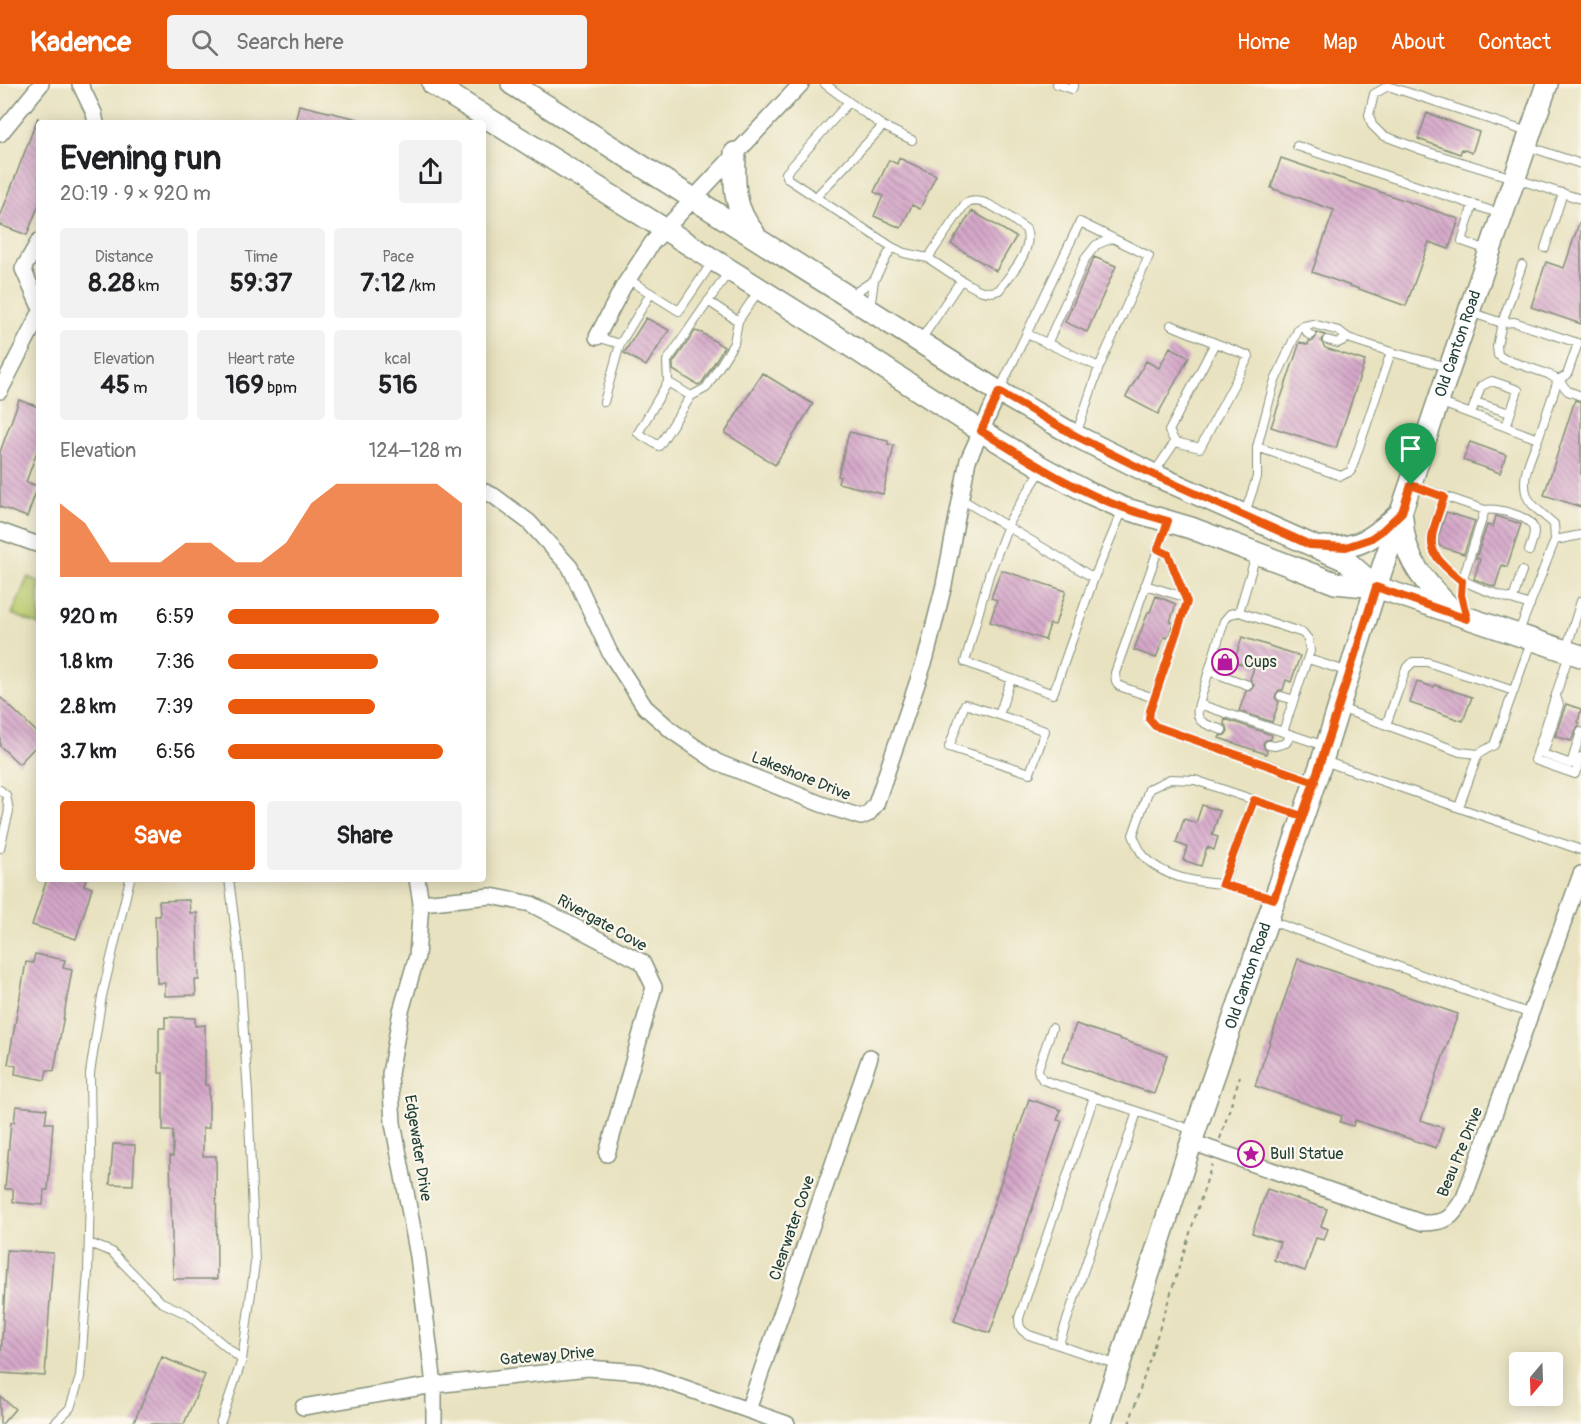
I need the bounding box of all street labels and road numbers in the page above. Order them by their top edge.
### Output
street label: Old Canton Road [1430,288,1486,400]
street label: Lakeshore Drive [748,747,854,805]
street label: Rivergate Cove [554,890,651,956]
street label: Old Canton Road [1221,920,1276,1032]
street label: Edgewater Drive [400,1093,436,1203]
street label: Beau Pre Drive [1433,1104,1487,1200]
street label: Clearwater Cove [765,1173,819,1283]
street label: Gateway Drive [499,1342,595,1370]

